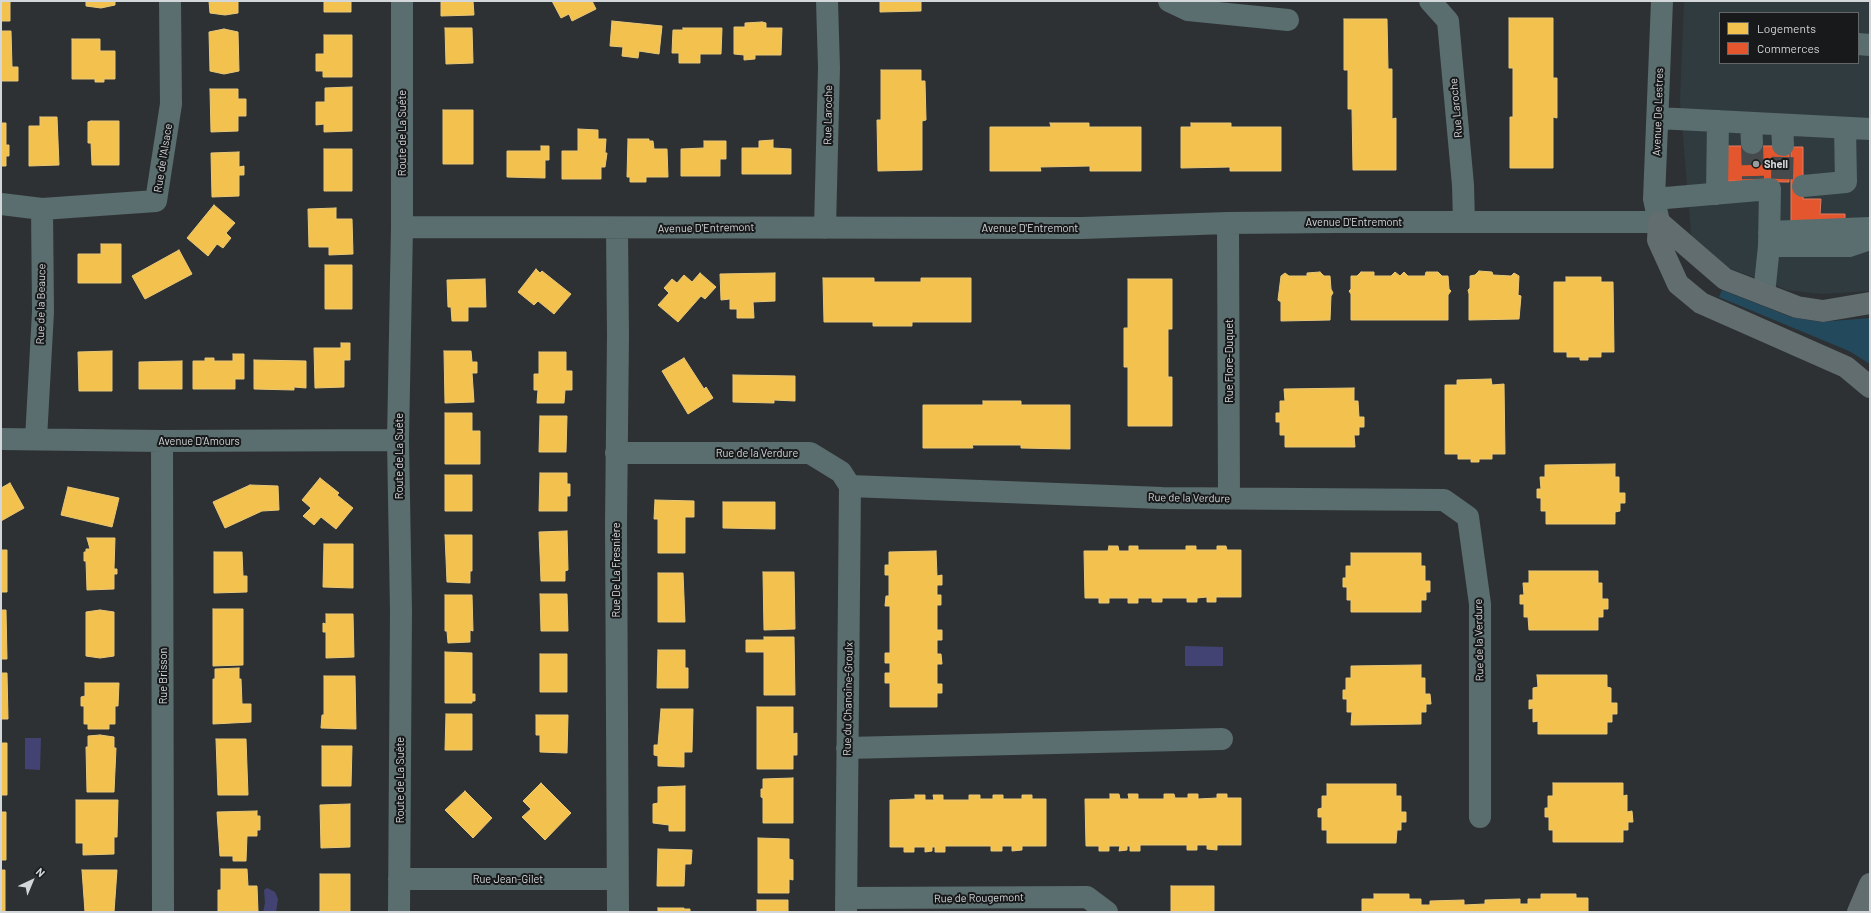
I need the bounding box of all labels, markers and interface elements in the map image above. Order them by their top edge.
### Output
legend [1719,12,1859,64]
text: Logements [1757,21,1816,35]
text: Commerces [1757,41,1820,55]
street label: Avenue De Lestres [1650,68,1666,156]
street label: Rue Laroche [1447,78,1465,138]
street label: Rue Laroche [821,85,835,145]
street label: Route de La Suète [395,90,409,176]
street label: Rue de l'Alsace [151,123,175,193]
place label: Shell [1764,157,1788,171]
marker: Shell [1751,159,1761,169]
street label: Avenue D'Entremont [1306,215,1402,229]
street label: Avenue D'Entremont [658,221,754,235]
street label: Avenue D'Entremont [982,221,1078,235]
street label: Rue de la Beauce [34,263,48,345]
street label: Rue Flore-Duquet [1222,319,1236,403]
street label: Route de La Suète [392,413,406,499]
street label: Avenue D'Amours [158,434,240,448]
street label: Rue de la Verdure [716,446,798,460]
street label: Rue de la Verdure [1148,491,1230,505]
street label: Rue De La Fresnière [609,522,623,618]
street label: Rue de la Verdure [1472,599,1486,681]
street label: Rue du Chanoine-Groulx [840,642,856,756]
street label: Rue Brisson [156,648,170,704]
street label: Route de La Suète [393,737,407,823]
north arrow [12,861,52,901]
text: N [34,865,48,879]
street label: Rue Jean-Gilet [473,872,543,886]
street label: Rue de Rougemont [934,891,1024,905]

